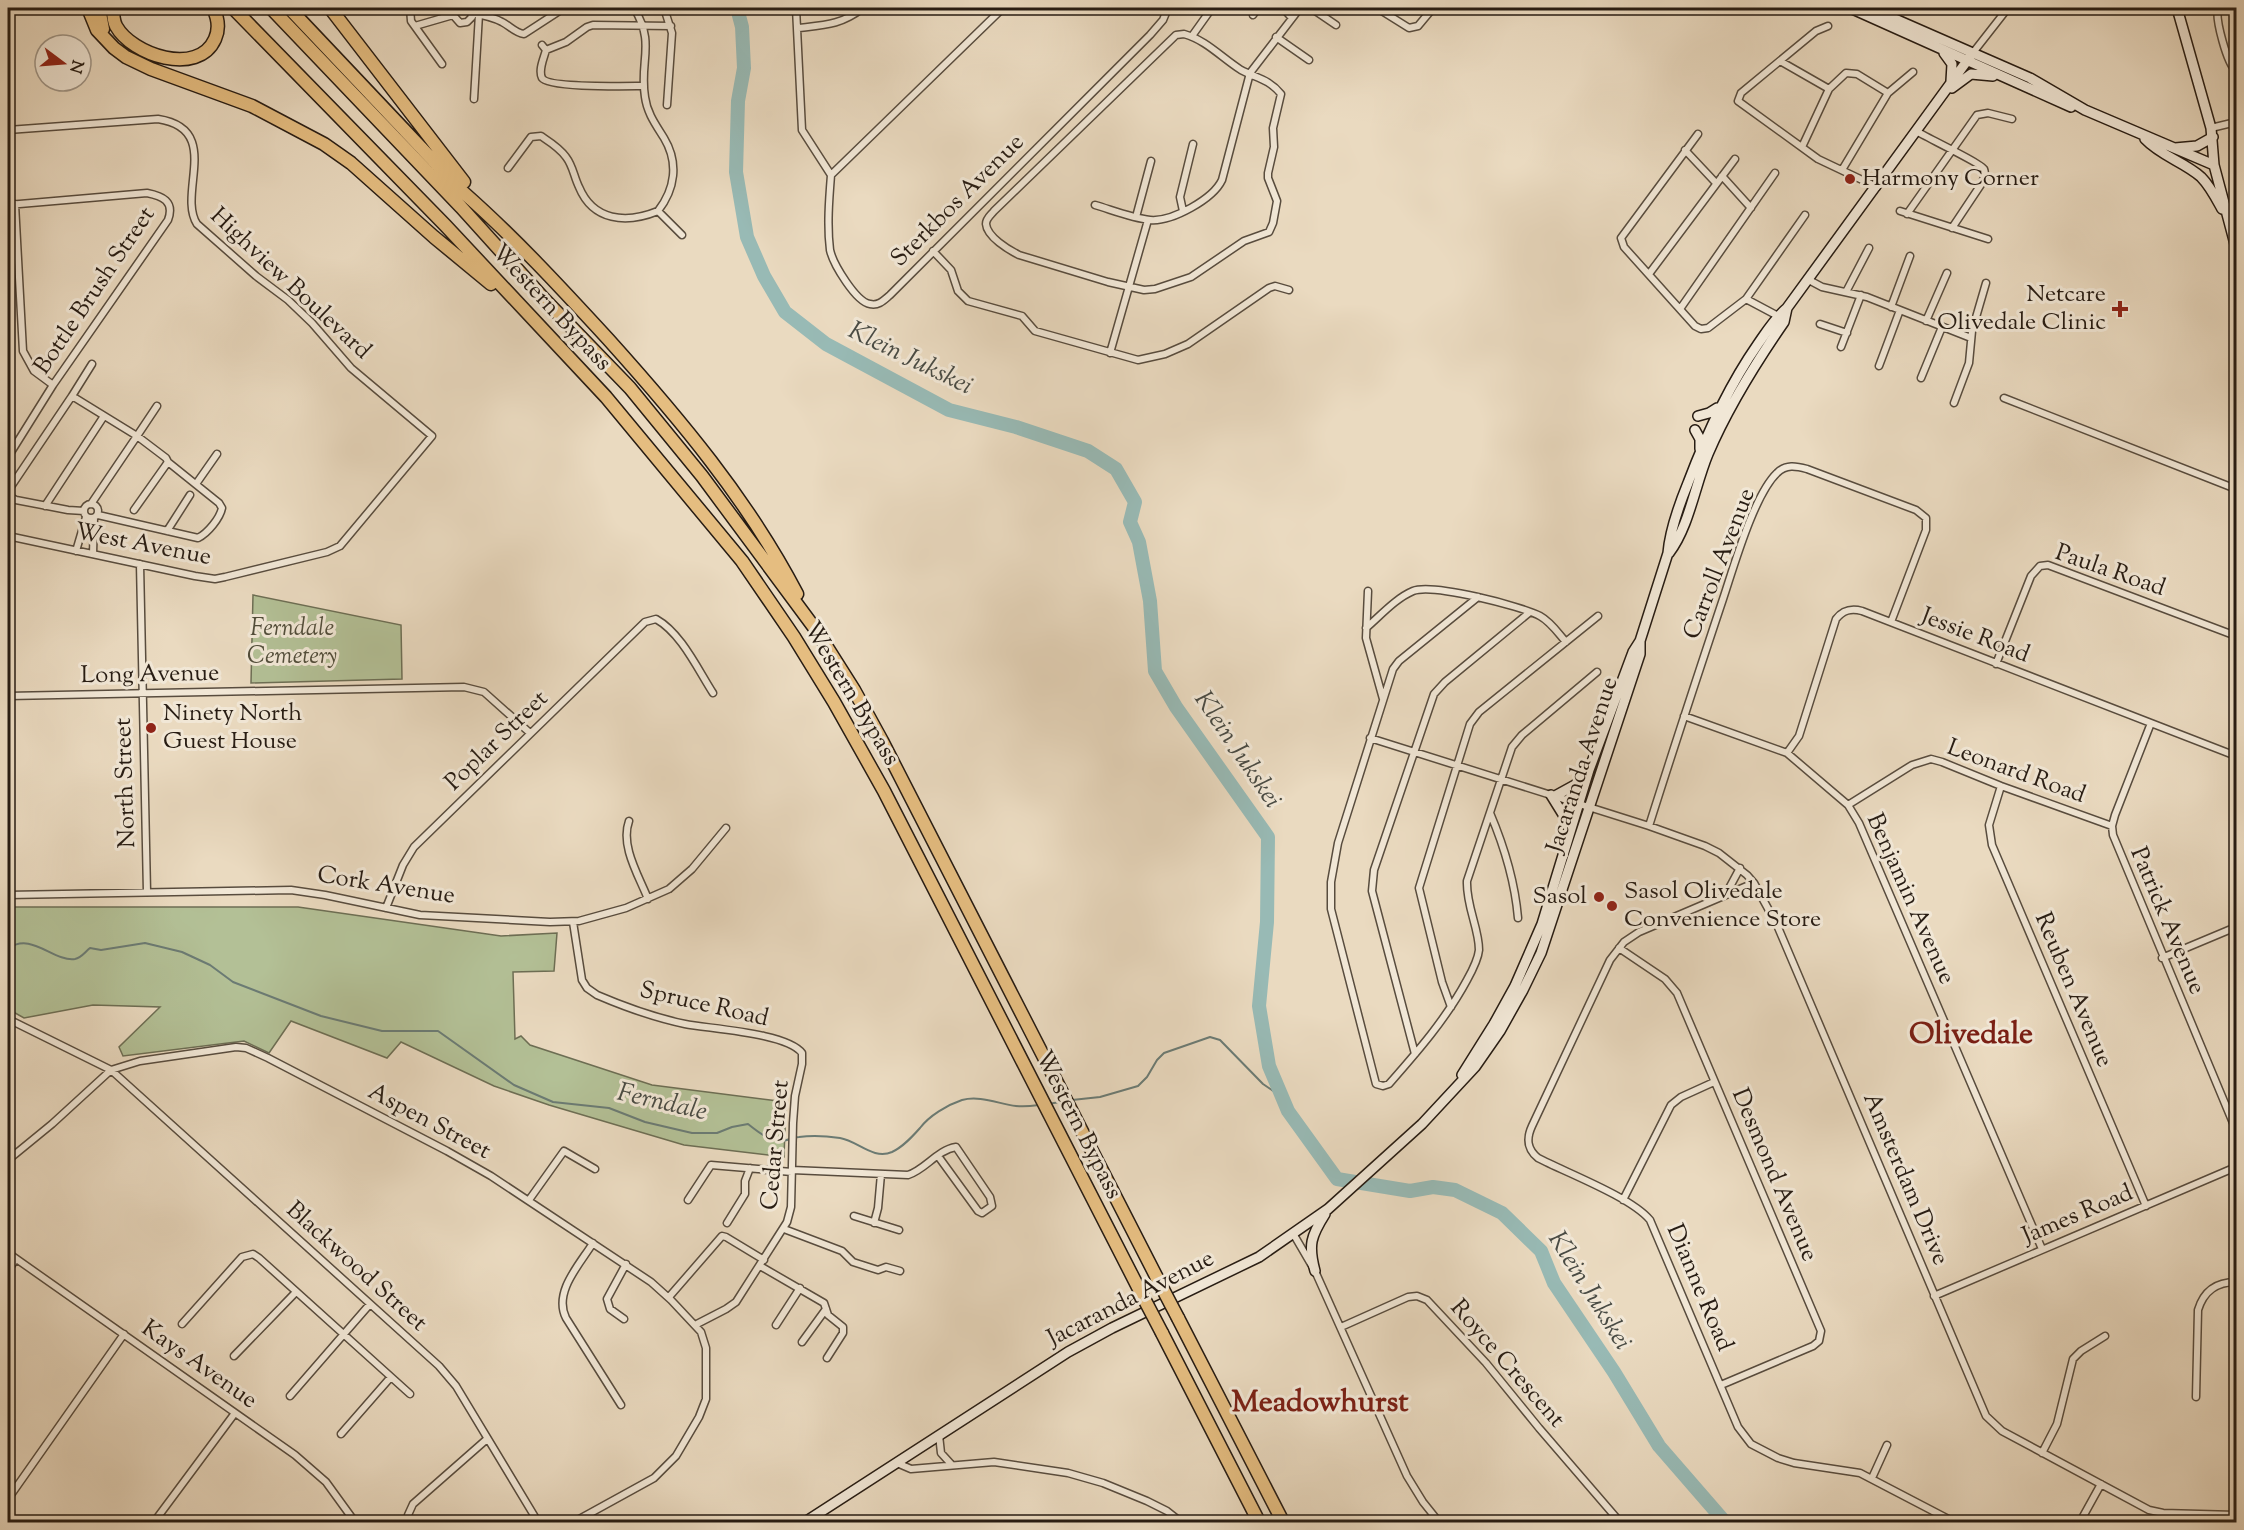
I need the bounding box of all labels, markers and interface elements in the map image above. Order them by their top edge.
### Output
north arrow [33,33,93,93]
text: N [62,57,88,76]
street label: Sterkbos Avenue [884,127,1032,275]
place label: Harmony Corner [1862,162,2039,196]
marker: Harmony Corner [1843,172,1857,186]
street label: Bottle Brush Street [26,200,164,382]
street label: Highview Boulevard [202,200,379,368]
street label: Western Bypass [483,237,619,379]
place label: Netcare Olivedale Clinic [1937,278,2106,340]
marker: Netcare Olivedale Clinic [2111,300,2129,318]
water label: Klein Jukskei [842,313,978,405]
street label: Carroll Avenue [1676,483,1764,645]
street label: West Avenue [72,515,214,575]
street label: Paula Road [2050,536,2170,606]
street label: Jessie Road [1914,599,2035,672]
park label: Ferndale Cemetery [247,612,337,674]
street label: Western Bypass [794,615,908,773]
street label: Long Avenue [80,657,220,693]
street label: Jacaranda Avenue [1538,673,1627,859]
street label: Poplar Street [438,683,556,799]
water label: Klein Jukskei [1184,684,1290,816]
place label: Ninety North Guest House [163,697,302,759]
street label: North Street [107,717,145,849]
marker: Ninety North Guest House [144,721,158,735]
street label: Leonard Road [1942,731,2091,813]
street label: Benjamin Avenue [1857,808,1963,990]
street label: Patrick Avenue [2121,842,2213,1000]
street label: Cork Avenue [315,858,457,914]
place label: Sasol Olivedale Convenience Store [1624,875,1821,937]
place label: Sasol [1532,880,1587,914]
marker: Sasol [1592,890,1606,904]
marker: Sasol Olivedale Convenience Store [1605,899,1619,913]
street label: Reuben Avenue [2025,907,2121,1073]
street label: Spruce Road [636,974,772,1036]
district label: Olivedale [1909,1014,2033,1057]
street label: Western Bypass [1026,1045,1130,1205]
street label: Aspen Street [362,1075,496,1169]
water label: Ferndale [613,1075,711,1131]
street label: Cedar Street [753,1079,799,1211]
street label: Desmond Avenue [1722,1083,1826,1267]
street label: Amsterdam Drive [1853,1087,1957,1271]
street label: James Road [2016,1176,2139,1254]
street label: Blackwood Street [278,1194,434,1340]
street label: Dianne Road [1657,1219,1741,1357]
water label: Klein Jukskei [1538,1224,1640,1358]
street label: Jacaranda Avenue [1040,1242,1220,1357]
street label: Royce Crescent [1442,1292,1572,1436]
street label: Kays Avenue [134,1312,264,1418]
district label: Meadowhurst [1232,1382,1409,1425]

